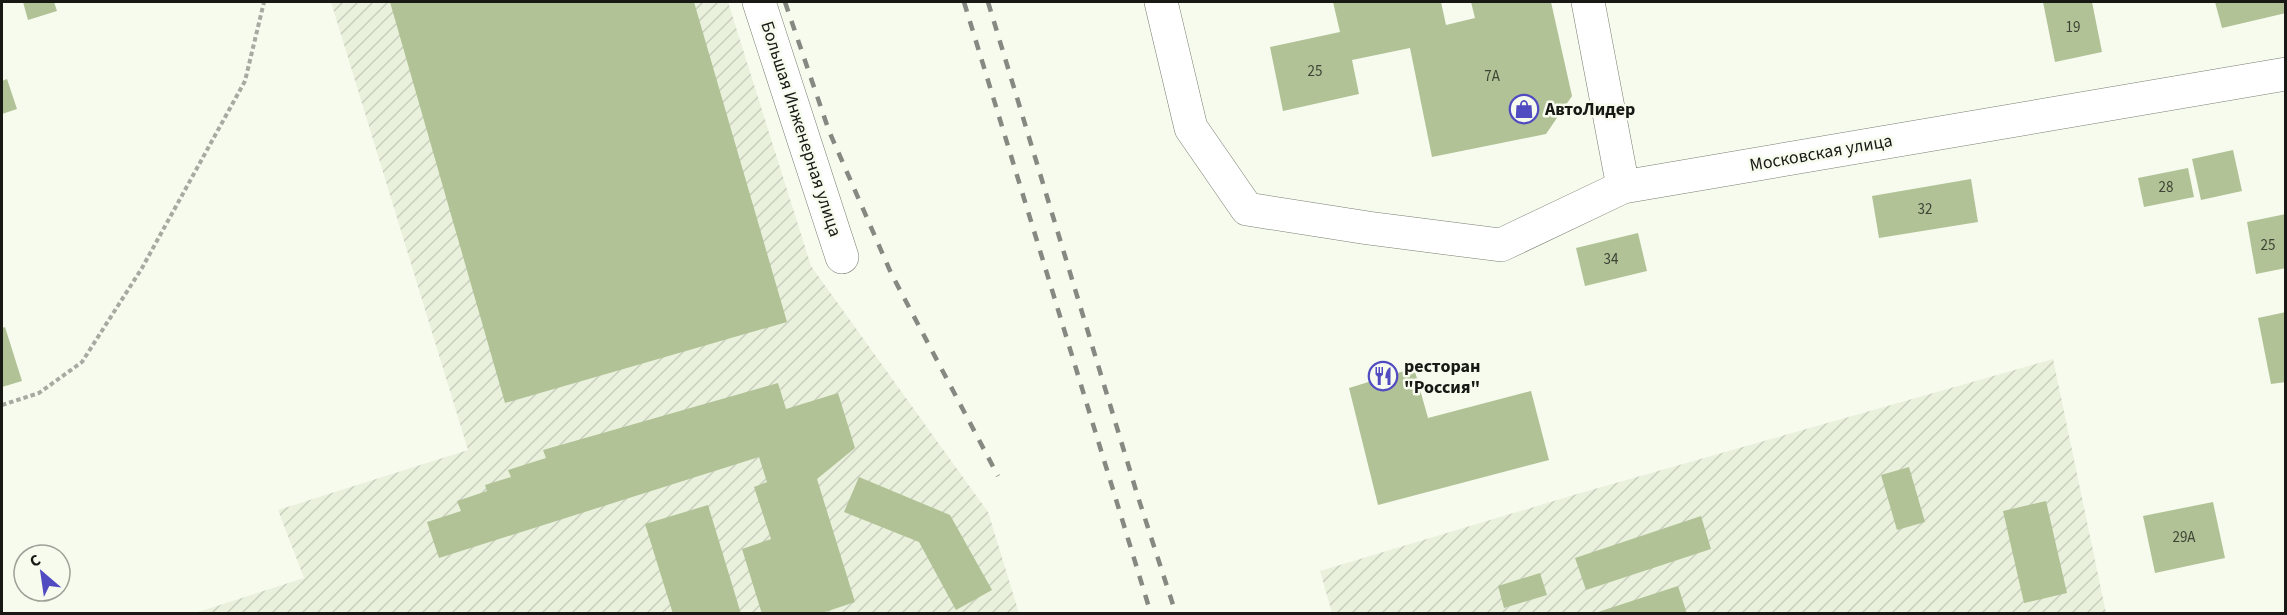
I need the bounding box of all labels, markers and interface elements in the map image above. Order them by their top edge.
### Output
house number: 19 [2066,17,2080,38]
street label: Большая Инженерная улица [754,18,848,240]
house number: 25 [1308,61,1322,82]
house number: 7А [1484,66,1501,87]
shop icon: АвтоЛидер [1508,93,1540,125]
place label: АвтоЛидер [1544,97,1635,122]
street label: Московская улица [1748,128,1894,178]
house number: 28 [2159,177,2173,198]
house number: 32 [1918,199,1932,220]
house number: 25 [2261,235,2275,256]
house number: 34 [1604,249,1619,270]
place label: ресторан "Россия" [1404,354,1480,400]
restaurant icon: ресторан "Россия" [1367,360,1399,392]
house number: 29А [2172,527,2196,548]
north arrow [12,543,72,603]
text: С [26,549,45,573]

